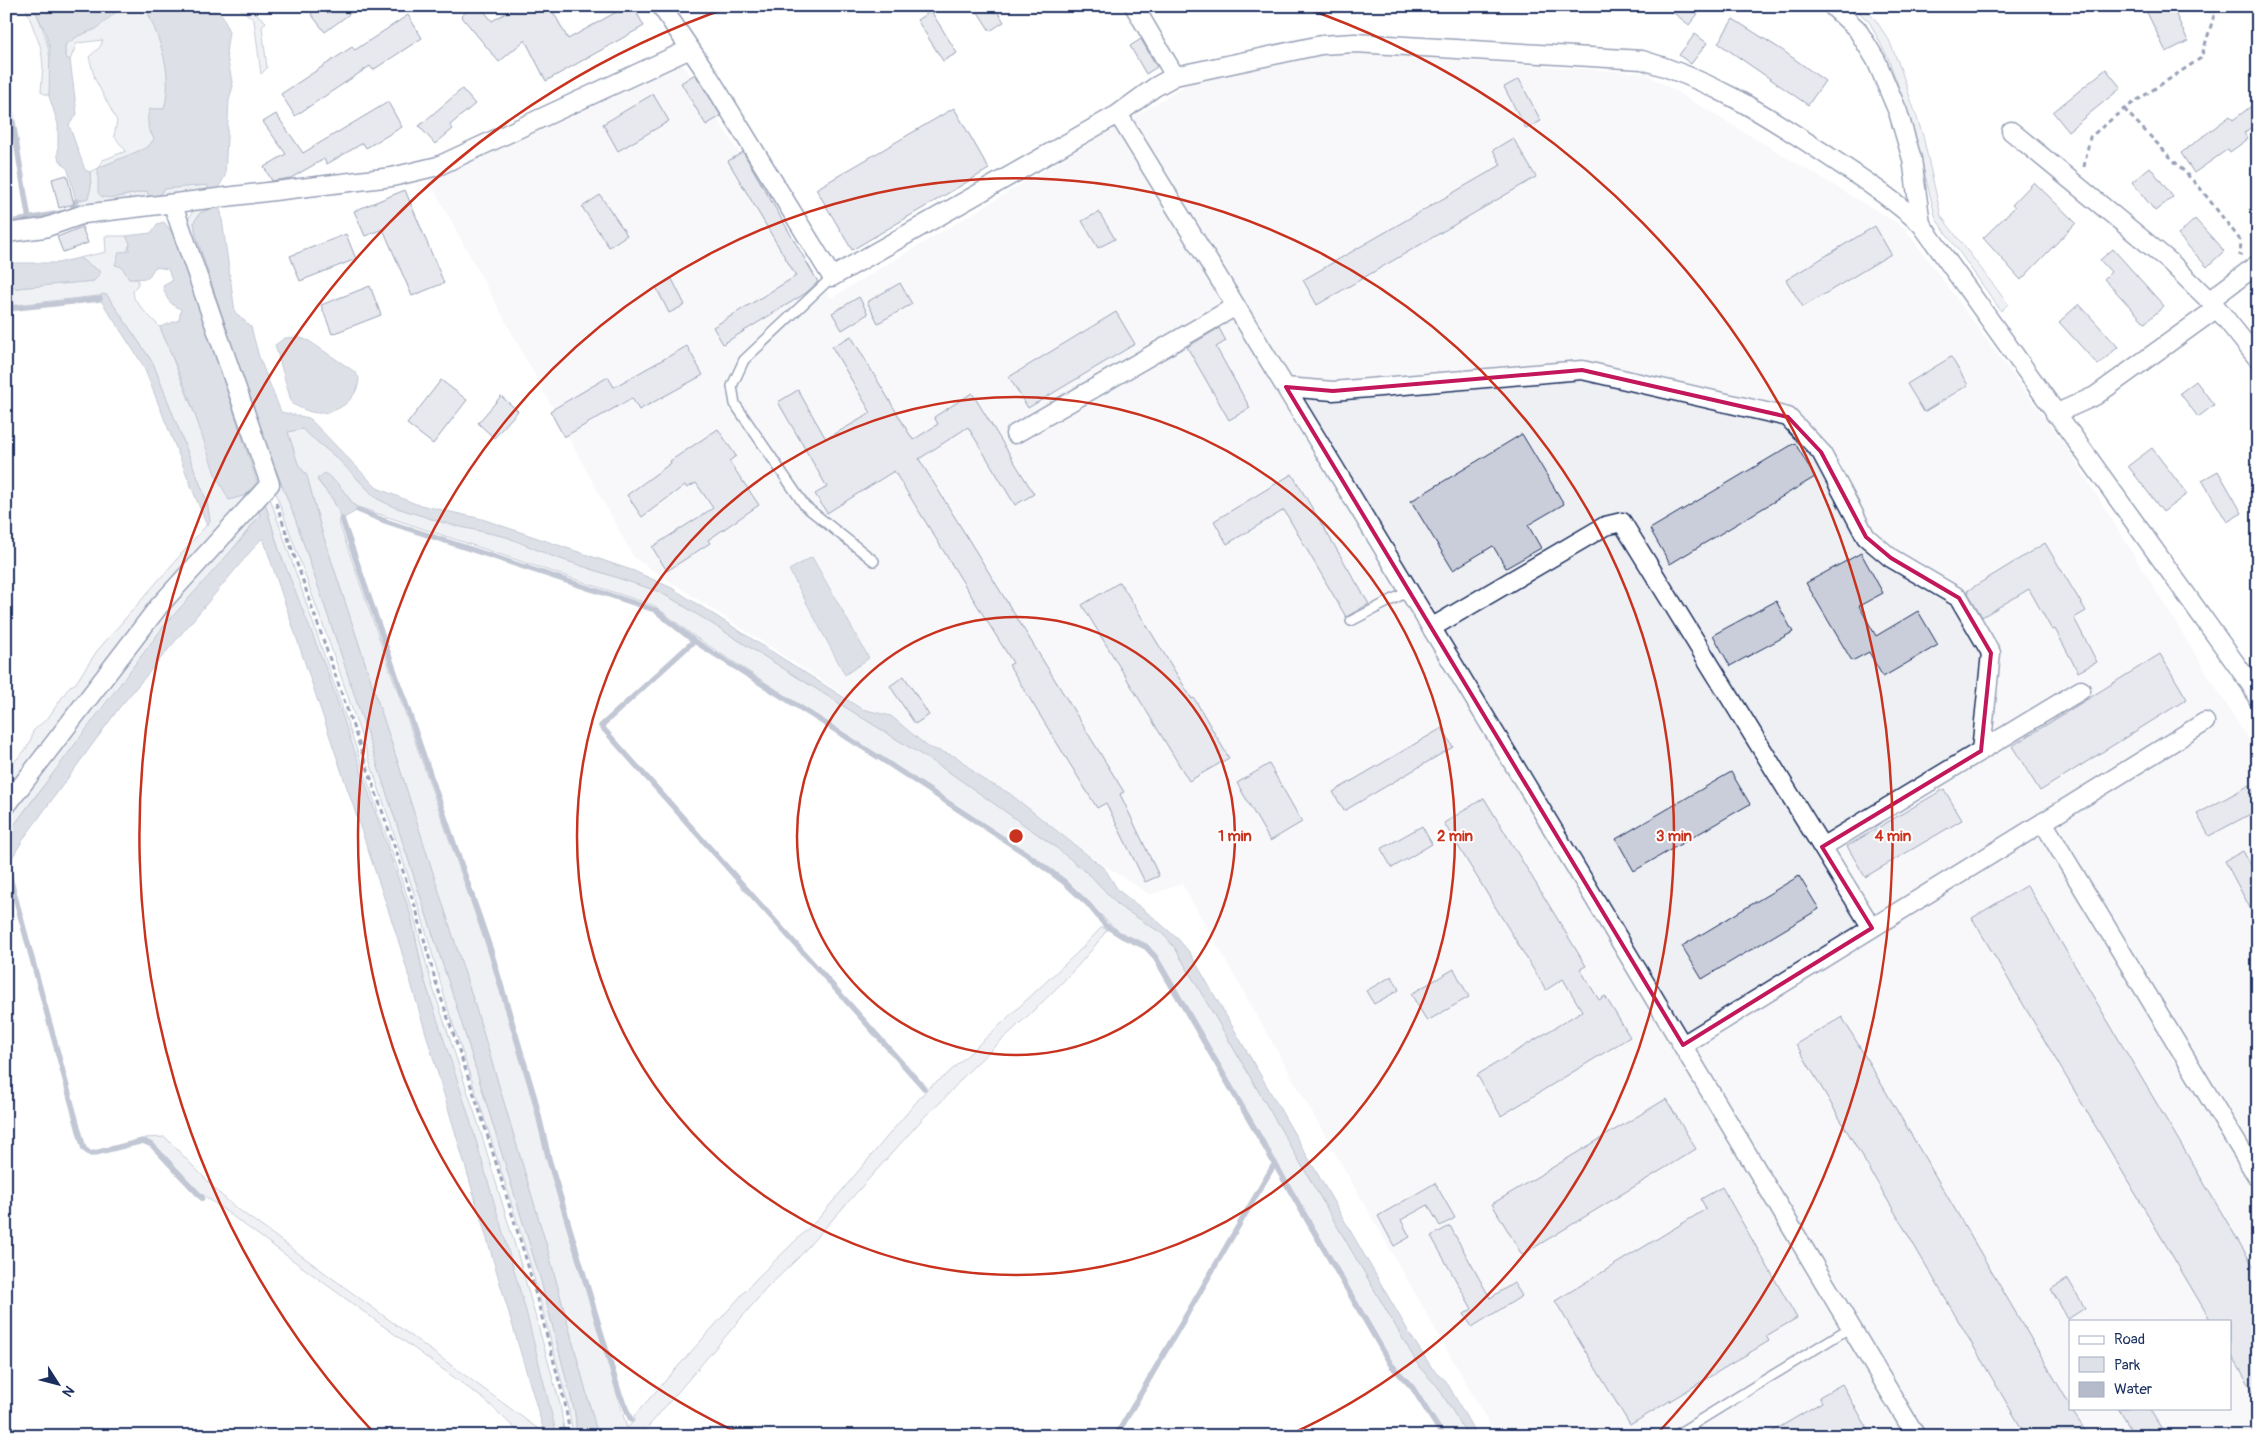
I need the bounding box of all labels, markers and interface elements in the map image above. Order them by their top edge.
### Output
centre of rings [1007,827,1025,845]
text: 1 min [1218,827,1252,846]
text: 2 min [1437,827,1473,846]
text: 3 min [1656,827,1692,846]
text: 4 min [1875,827,1912,846]
legend [2069,1320,2232,1410]
text: Road [2114,1330,2145,1349]
text: Park [2114,1356,2141,1375]
north arrow [32,1360,82,1410]
text: Water [2114,1380,2153,1399]
text: N [58,1383,78,1400]

